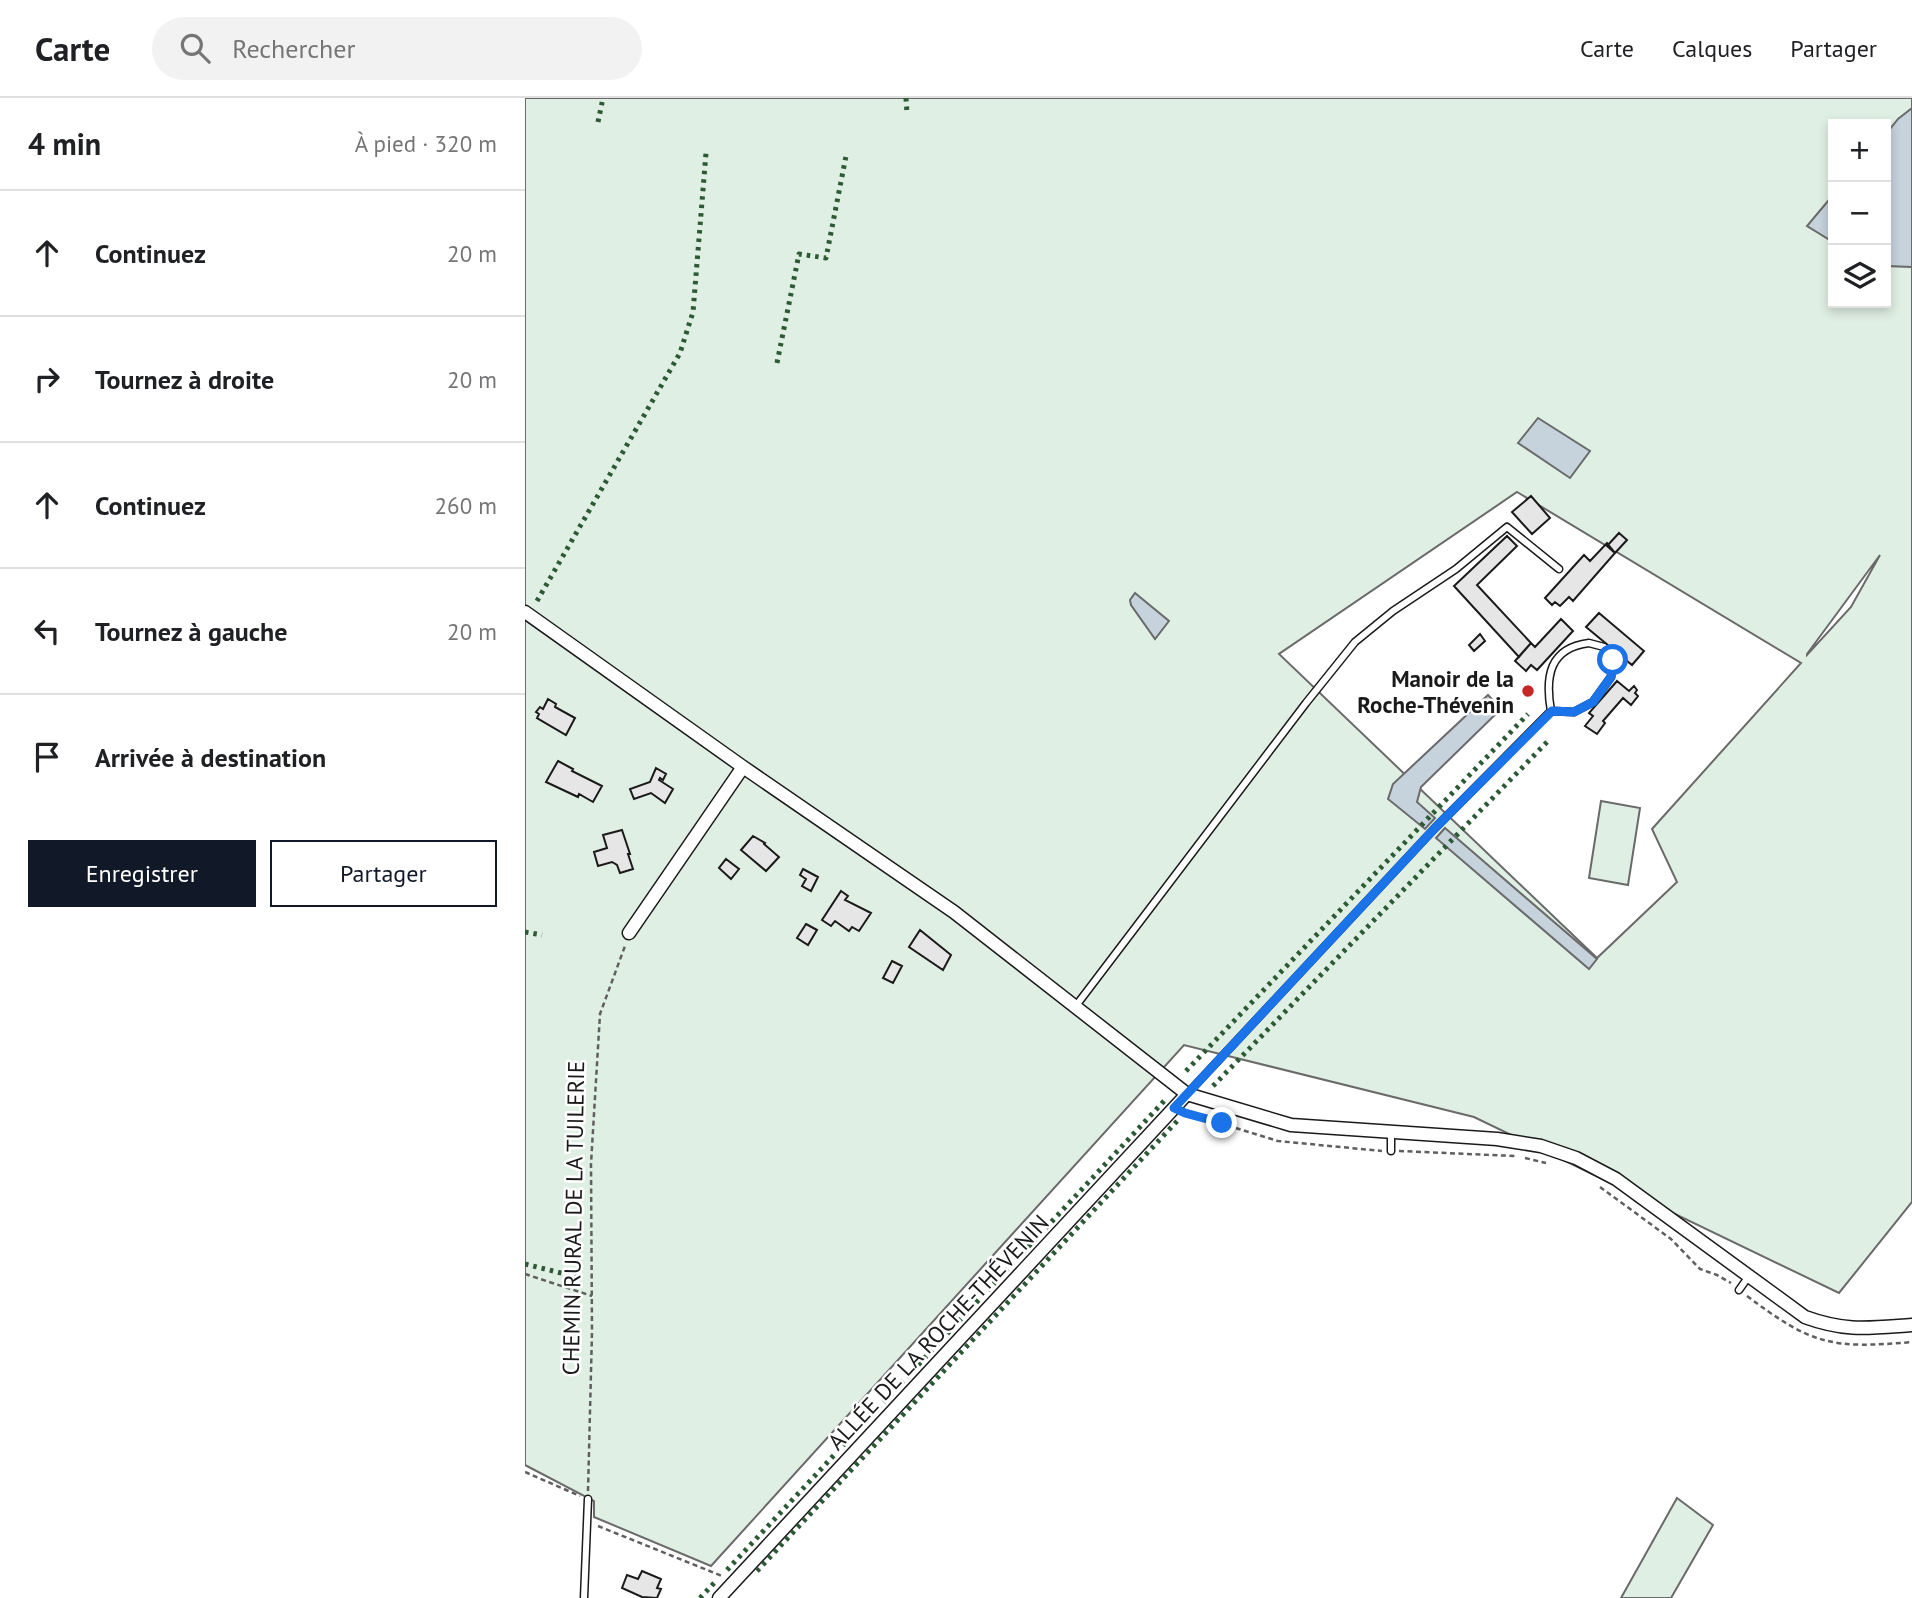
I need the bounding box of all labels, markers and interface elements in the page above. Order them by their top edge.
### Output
search box [152,17,642,80]
text: Carte [35,27,110,70]
icon: search [176,29,214,67]
text: Rechercher [232,32,355,65]
text: Carte [1580,33,1634,64]
text: Calques [1672,33,1752,64]
text: Partager [1790,33,1877,64]
map controls [1828,119,1891,308]
button: + [1828,119,1891,182]
text: 4 min [28,124,101,163]
text: À pied · 320 m [355,129,497,158]
button: − [1828,182,1891,245]
icon: ahead [28,234,66,272]
text: Continuez [95,237,206,270]
text: 20 m [447,239,497,268]
button: layers [1828,245,1891,308]
icon: right [28,360,66,398]
text: Tournez à droite [95,363,274,396]
text: 20 m [447,365,497,394]
icon: ahead [28,486,66,524]
text: Continuez [95,489,206,522]
text: 260 m [435,491,497,520]
icon: left [28,612,66,650]
text: Tournez à gauche [95,615,287,648]
text: 20 m [447,617,497,646]
route start [1597,644,1628,675]
place label: Manoir de la Roche-Thévenin [1357,664,1514,719]
marker: Manoir de la Roche-Thévenin [1520,683,1536,699]
icon: arrive [28,738,66,776]
text: Arrivée à destination [95,741,326,774]
button: Enregistrer [28,840,256,907]
button: Partager [270,840,497,907]
street label: CHEMIN RURAL DE LA TUILERIE [556,1060,590,1376]
route end [1206,1107,1237,1138]
street label: ALLÉE DE LA ROCHE-THÉVENIN [821,1208,1055,1456]

